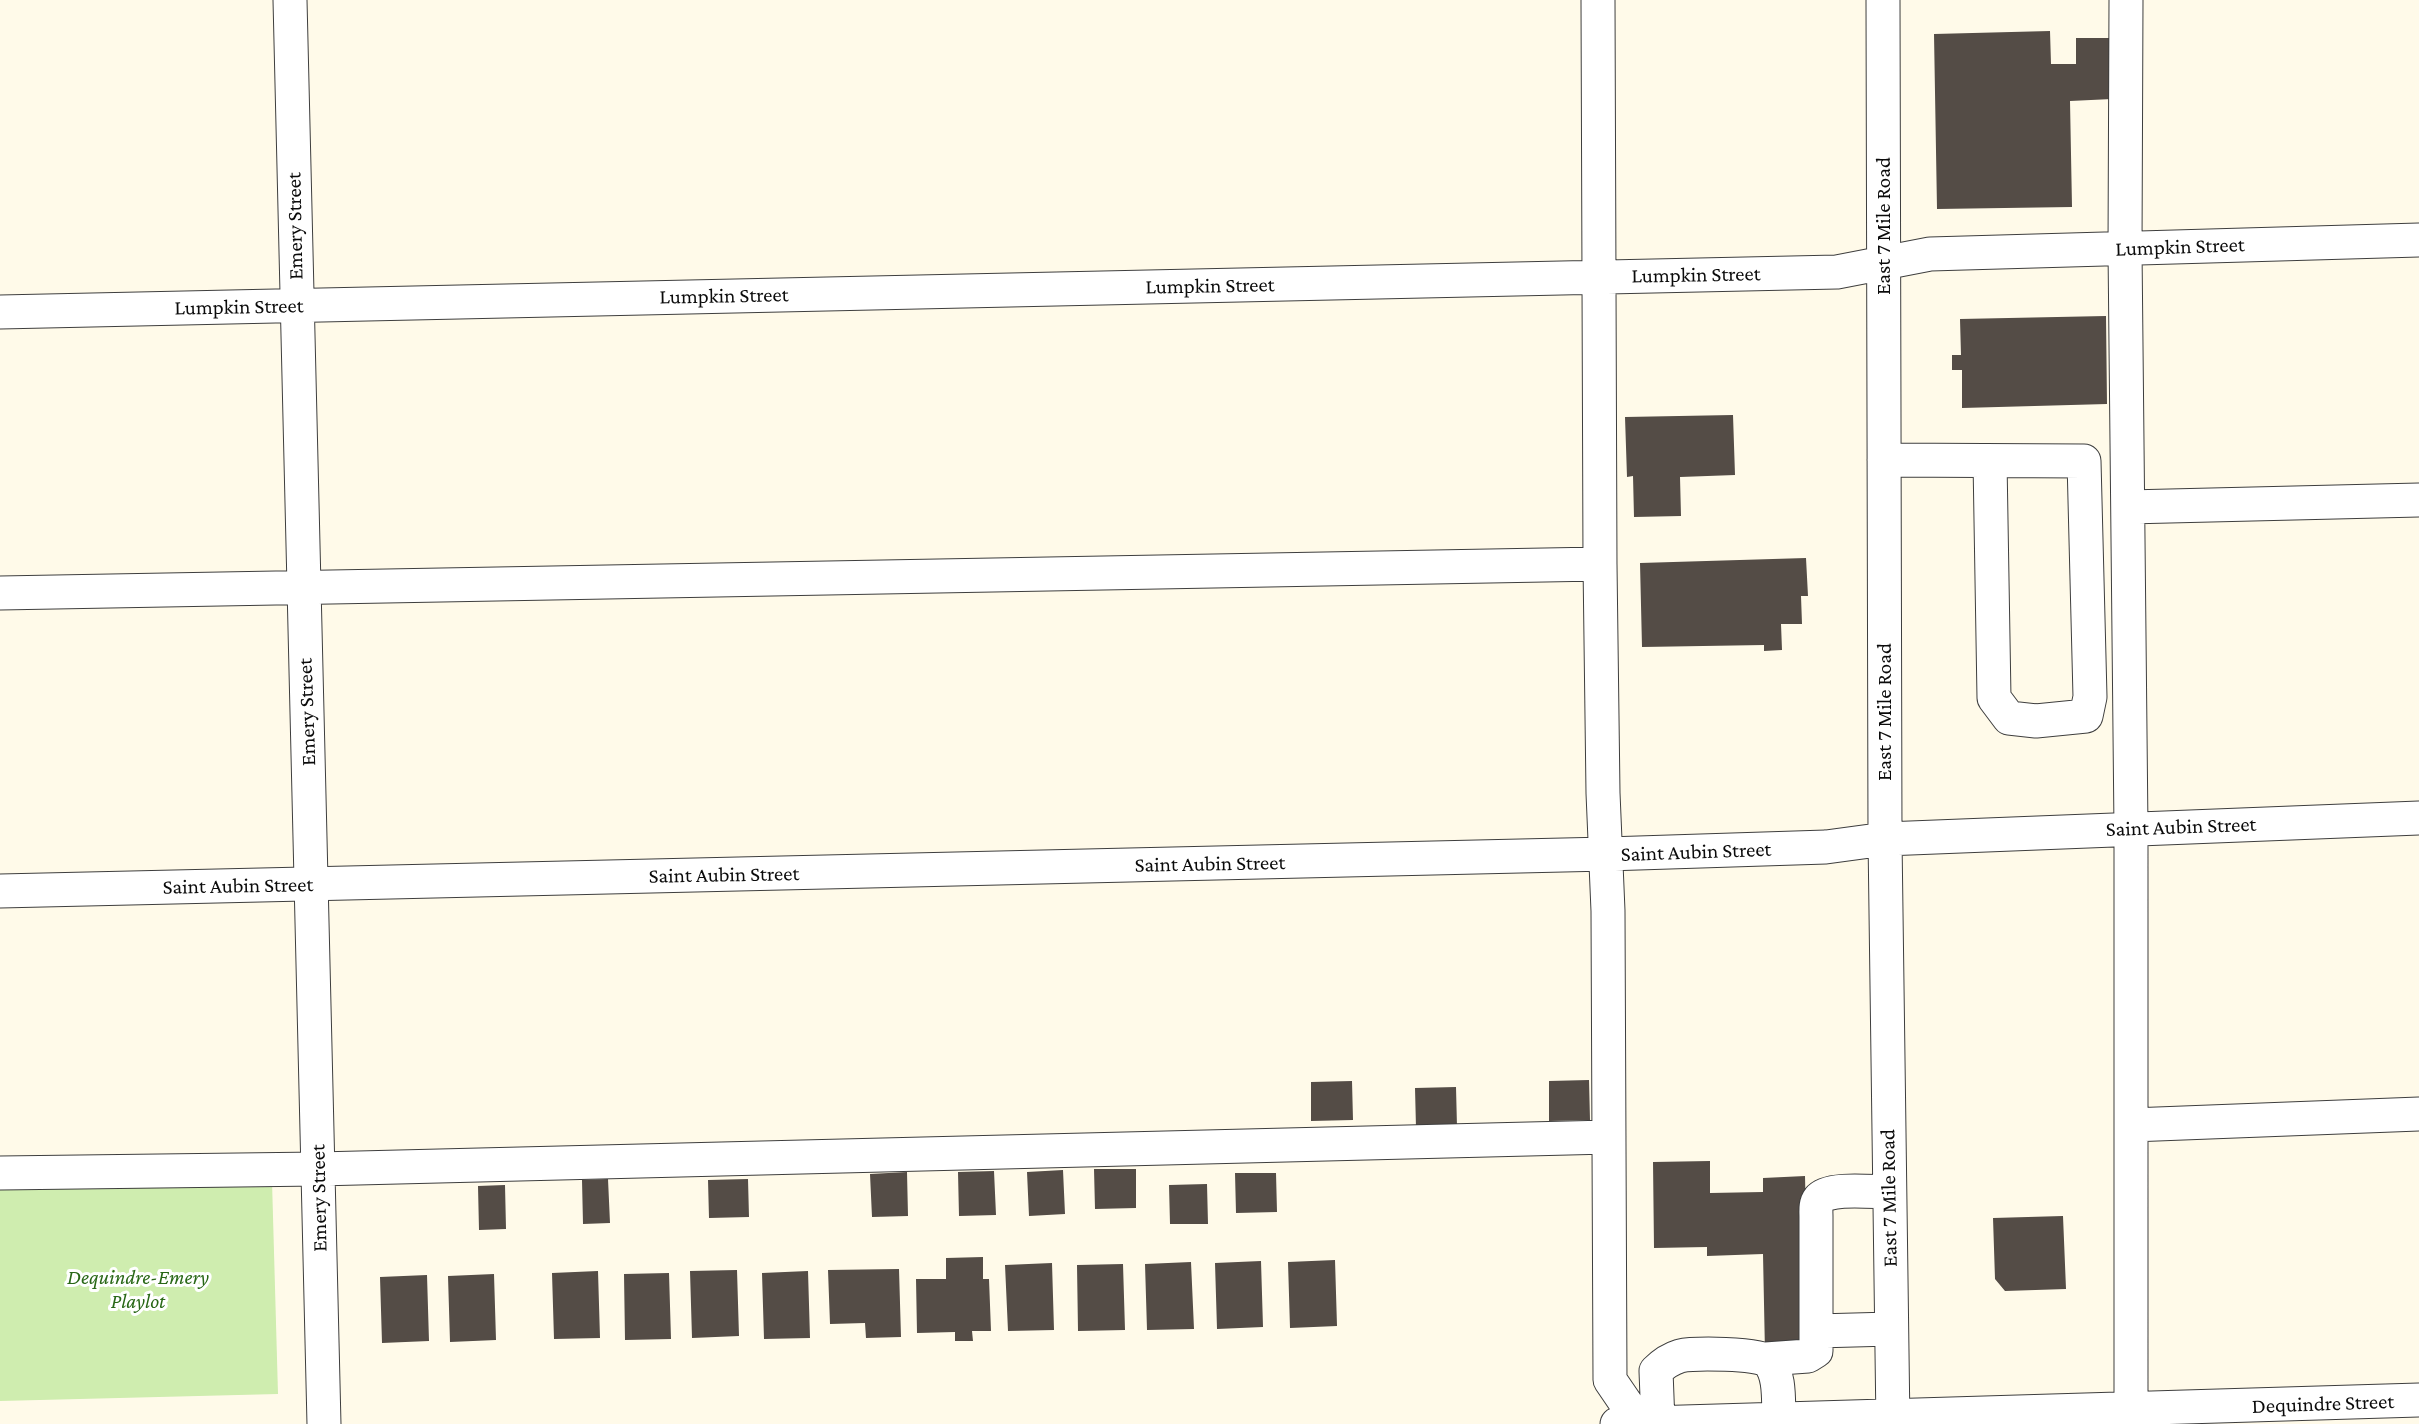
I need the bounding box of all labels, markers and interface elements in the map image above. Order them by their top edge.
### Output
street label: East 7 Mile Road [1871,157,1897,295]
street label: Emery Street [281,172,309,280]
street label: Lumpkin Street [2115,232,2245,262]
street label: Lumpkin Street [1631,261,1761,289]
street label: Lumpkin Street [1145,272,1275,300]
street label: Lumpkin Street [659,282,789,310]
street label: Lumpkin Street [174,293,304,321]
street label: East 7 Mile Road [1872,643,1898,781]
street label: Emery Street [293,658,321,766]
street label: Saint Aubin Street [2105,812,2257,842]
street label: Saint Aubin Street [1620,837,1772,867]
street label: Saint Aubin Street [1134,850,1286,878]
street label: Saint Aubin Street [648,861,800,889]
street label: Saint Aubin Street [162,872,314,900]
street label: East 7 Mile Road [1875,1129,1903,1267]
street label: Emery Street [305,1144,333,1252]
park label: Dequindre-Emery Playlot [67,1265,209,1315]
street label: Dequindre Street [2251,1389,2395,1419]

